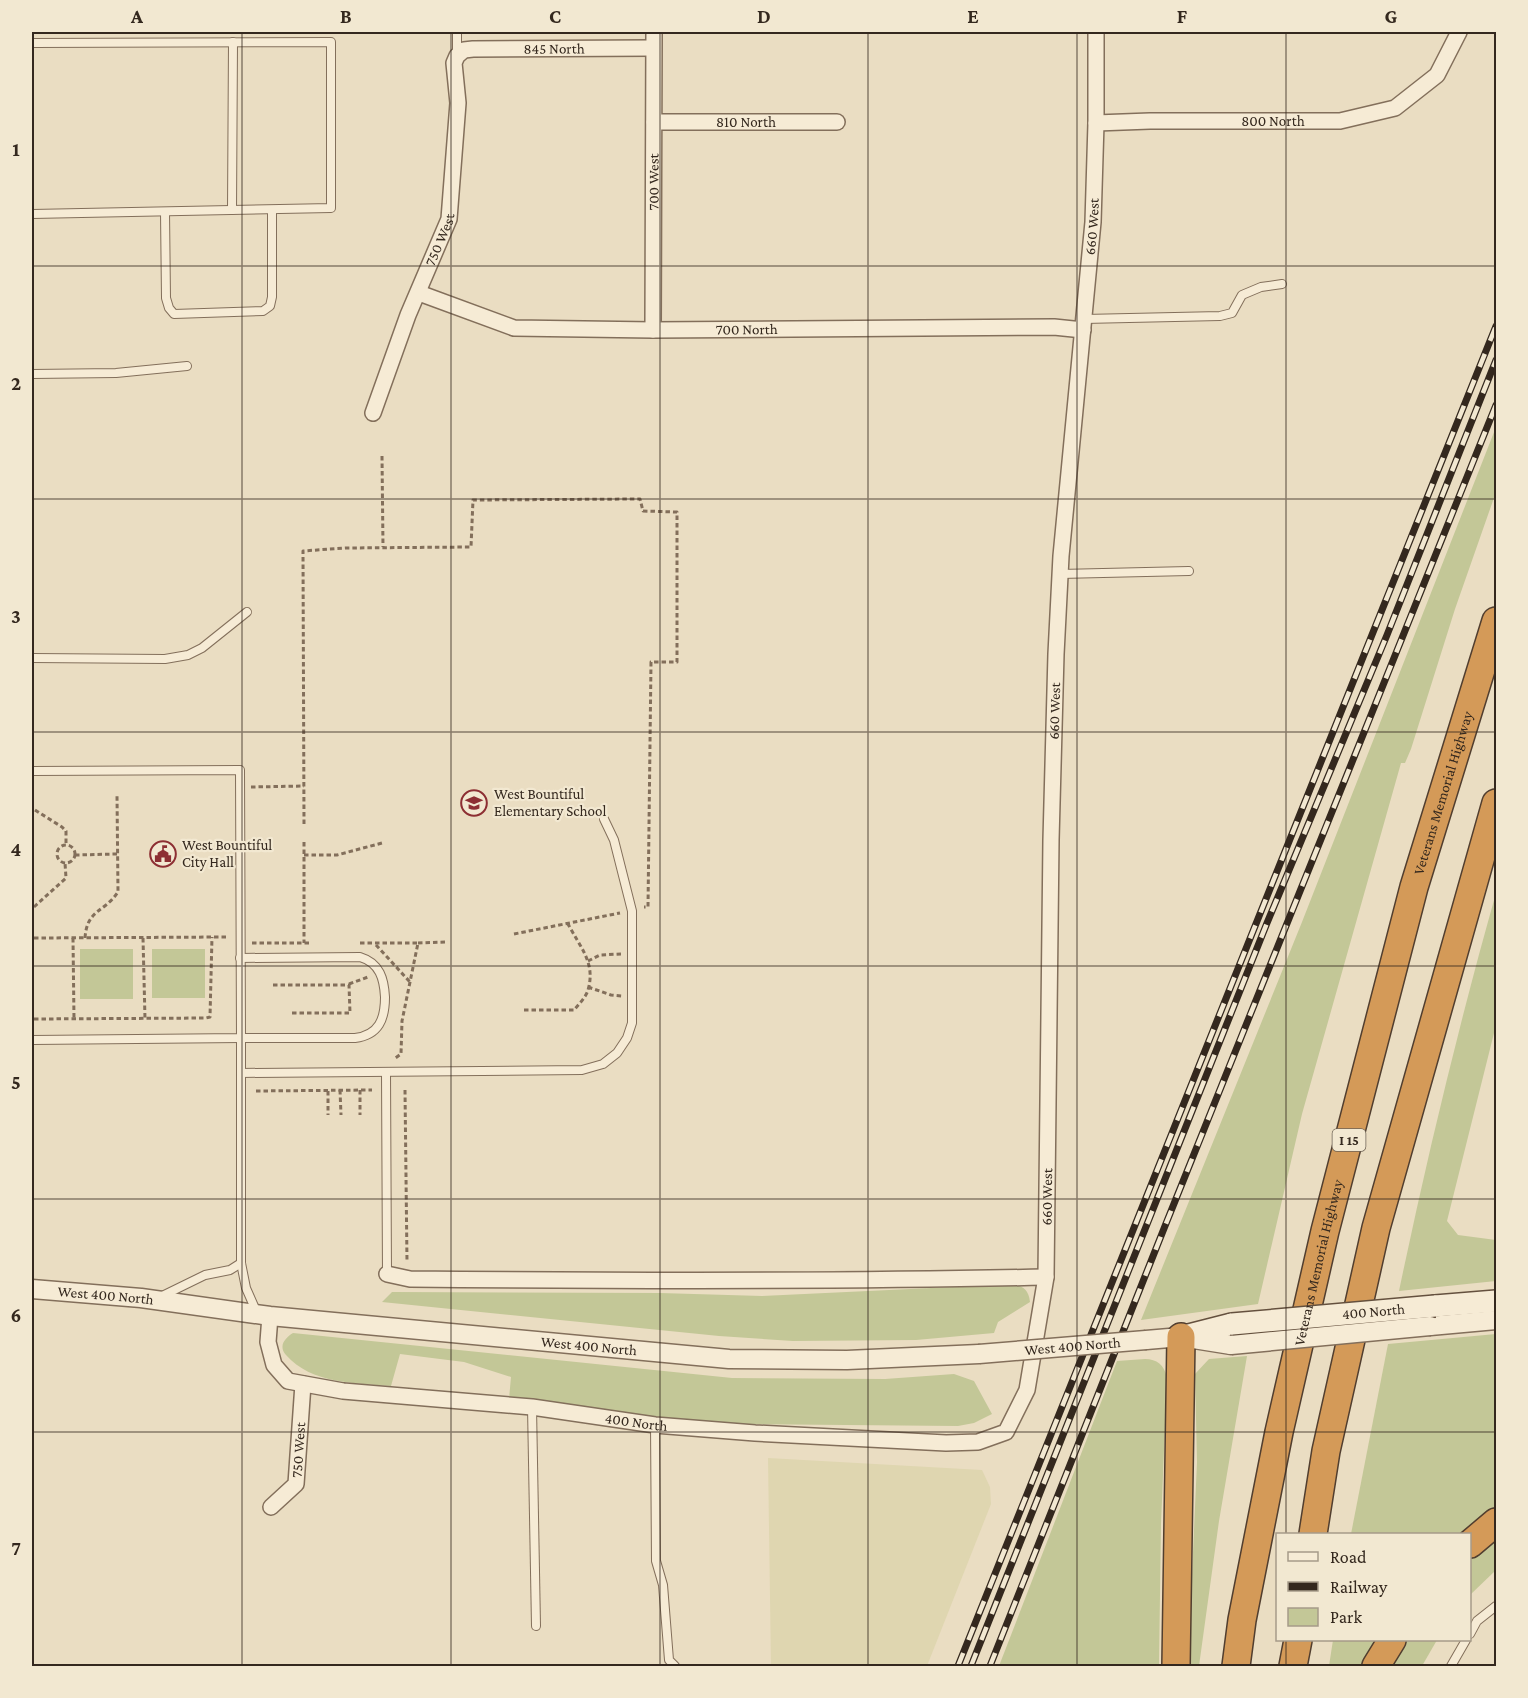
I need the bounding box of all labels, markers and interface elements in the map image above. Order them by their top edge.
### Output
text: A [130,5,144,27]
text: B [340,5,352,27]
text: C [549,5,561,27]
text: D [757,5,771,27]
text: E [967,5,979,27]
text: F [1177,5,1188,27]
text: G [1385,5,1398,27]
street label: 845 North [523,40,585,57]
street label: 800 North [1241,113,1305,129]
street label: 810 North [716,114,776,130]
text: 1 [12,138,20,160]
street label: 700 West [645,152,662,211]
street label: 660 West [1082,197,1102,256]
street label: 750 West [422,212,457,268]
street label: 700 North [716,321,778,338]
text: 2 [11,372,21,394]
text: 3 [11,605,21,627]
street label: 660 West [1046,681,1063,740]
street label: Veterans Memorial Highway [1410,709,1477,877]
place label: West Bountiful Elementary School [494,786,606,820]
school or university icon: West Bountiful Elementary School [459,788,489,818]
place label: West Bountiful City Hall [182,837,272,871]
text: 4 [11,838,22,860]
public building icon: West Bountiful City Hall [148,839,178,869]
text: 5 [11,1071,21,1093]
road number: I 15 [1332,1129,1366,1151]
street label: 660 West [1039,1167,1055,1226]
street label: Veterans Memorial Highway [1291,1178,1347,1347]
street label: West 400 North [57,1283,155,1308]
street label: 400 North [1341,1301,1406,1322]
text: 6 [11,1304,21,1326]
street label: West 400 North [540,1333,638,1358]
street label: West 400 North [1024,1334,1121,1358]
street label: 400 North [604,1410,668,1434]
street label: 750 West [288,1421,308,1478]
legend [1276,1533,1471,1641]
text: 7 [11,1537,21,1559]
text: Road [1330,1547,1367,1567]
text: Railway [1330,1577,1388,1597]
text: Park [1330,1607,1362,1627]

